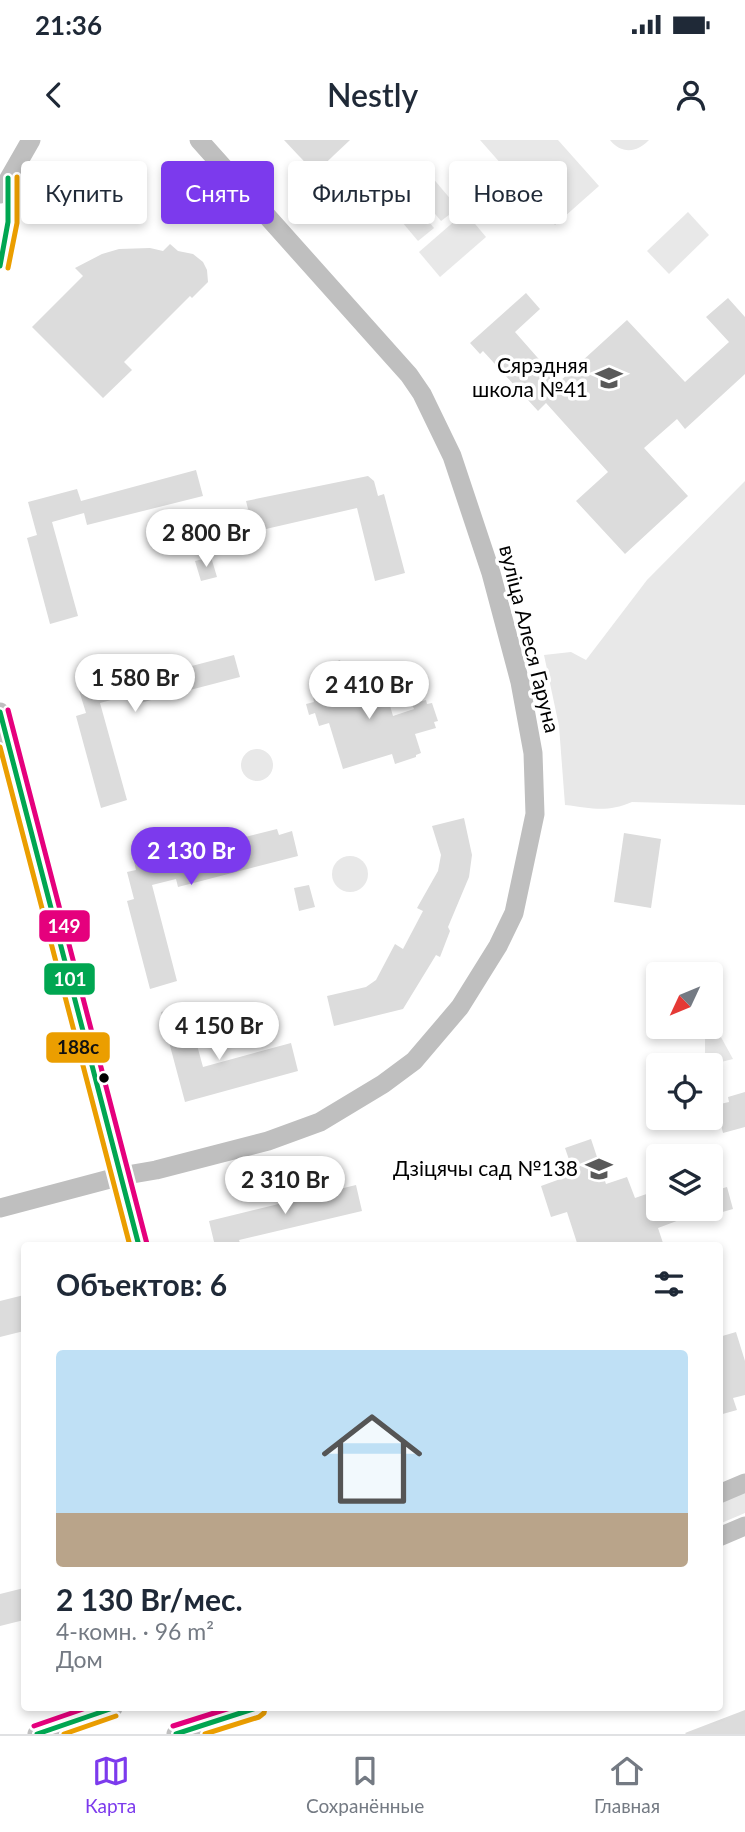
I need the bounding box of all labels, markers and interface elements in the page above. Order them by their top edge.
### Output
text: 21:36 [35,9,102,41]
text: Nestly [327,75,418,114]
icon: back [35,76,73,114]
icon: person [672,76,710,114]
chip: Купить [21,161,147,224]
chip: Снять [161,161,274,224]
chip: Фильтры [288,161,435,224]
chip: Новое [449,161,567,224]
place label: Сярэдняя школа №41 [472,352,588,401]
school or university icon: Сярэдняя школа №41 [594,363,624,393]
pin: 2 800 Br [134,510,278,569]
text: 2 800 Br [162,518,250,546]
street label: вуліца Алеся Гаруна [495,542,566,735]
pin: 1 580 Br [63,654,207,714]
pin: 2 410 Br [297,662,441,721]
text: 1 580 Br [91,663,179,691]
text: 2 410 Br [325,670,413,698]
pin: 2 130 Br [119,828,263,887]
text: 2 130 Br [147,836,235,864]
line badge: 149 [38,909,91,943]
text: 149 [47,914,81,937]
line badge: 101 [43,962,96,996]
north arrow [646,962,723,1040]
map controls [646,962,723,1221]
text: 101 [53,967,87,990]
pin: 4 150 Br [147,1002,291,1062]
text: 4 150 Br [175,1011,263,1039]
line badge: 188с [45,1031,111,1064]
text: 188с [57,1035,99,1058]
button: locate [646,1053,723,1130]
unlabelled marker [97,1071,111,1085]
button: layers [646,1144,723,1221]
school or university icon: Дзіцячы сад №138 [584,1154,614,1184]
place label: Дзіцячы сад №138 [393,1155,578,1180]
pin: 2 310 Br [213,1156,357,1216]
text: 2 310 Br [241,1165,329,1193]
icon: filters [650,1265,688,1303]
text: Объектов: 6 [56,1266,227,1302]
icon: home [309,1396,435,1522]
text: 2 130 Br/мес. [56,1581,243,1617]
text: 4-комн. · 96 m² [56,1617,214,1645]
text: Дом [56,1645,103,1673]
tab: Карта [85,1752,136,1817]
tab: Сохранённые [306,1752,424,1817]
tab: Главная [594,1752,660,1817]

